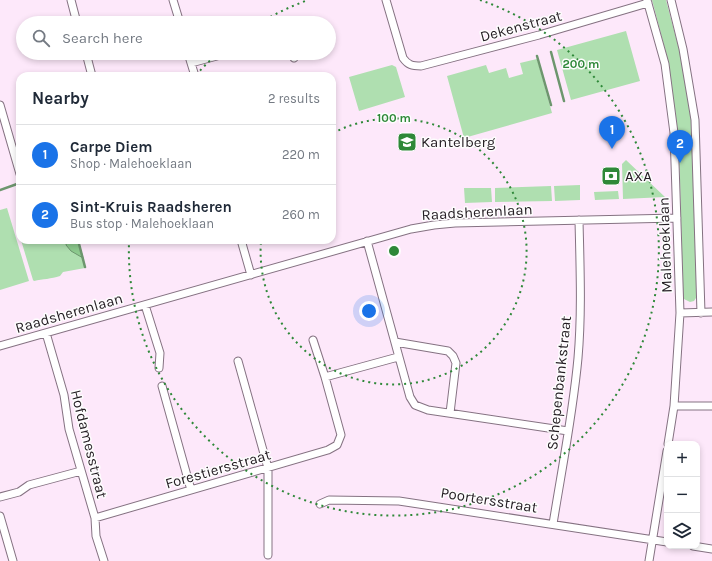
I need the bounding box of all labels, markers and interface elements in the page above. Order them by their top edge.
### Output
street label: Dekenstraat [478,6,564,46]
search box [16,16,336,60]
icon: search [30,27,52,49]
text: Search here [62,29,143,47]
text: 200 m [563,57,599,71]
text: Nearby [32,88,89,108]
text: 2 results [268,91,320,106]
text: 100 m [377,111,411,125]
pin: 1 [599,116,625,149]
pin: 2 [667,130,693,163]
school or university icon: Kantelberg [396,131,418,153]
place label: Kantelberg [421,133,496,151]
text: Carpe Diem [70,138,152,156]
text: 1 [43,147,47,162]
text: 220 m [282,147,320,162]
text: Shop · Malehoeklaan [70,156,192,171]
bank icon: AXA [600,165,622,187]
place label: AXA [625,167,652,185]
street label: Malehoeklaan [654,197,676,293]
text: Sint-Kruis Raadsheren [70,198,232,216]
street label: Raadsherenlaan [421,200,533,224]
text: 2 [41,207,49,222]
text: 260 m [282,207,320,222]
text: Bus stop · Malehoeklaan [70,216,214,231]
centre of rings [387,244,401,258]
street label: Raadsherenlaan [13,289,125,337]
your location [359,301,379,321]
street label: Schepenbankstraat [543,315,575,451]
street label: Hofdamesstraat [67,388,111,500]
map controls [664,441,700,549]
button: + [664,441,700,477]
street label: Forestiersstraat [163,445,273,493]
button: − [664,477,700,513]
street label: Poortersstraat [439,483,539,517]
button: layers [664,513,700,549]

